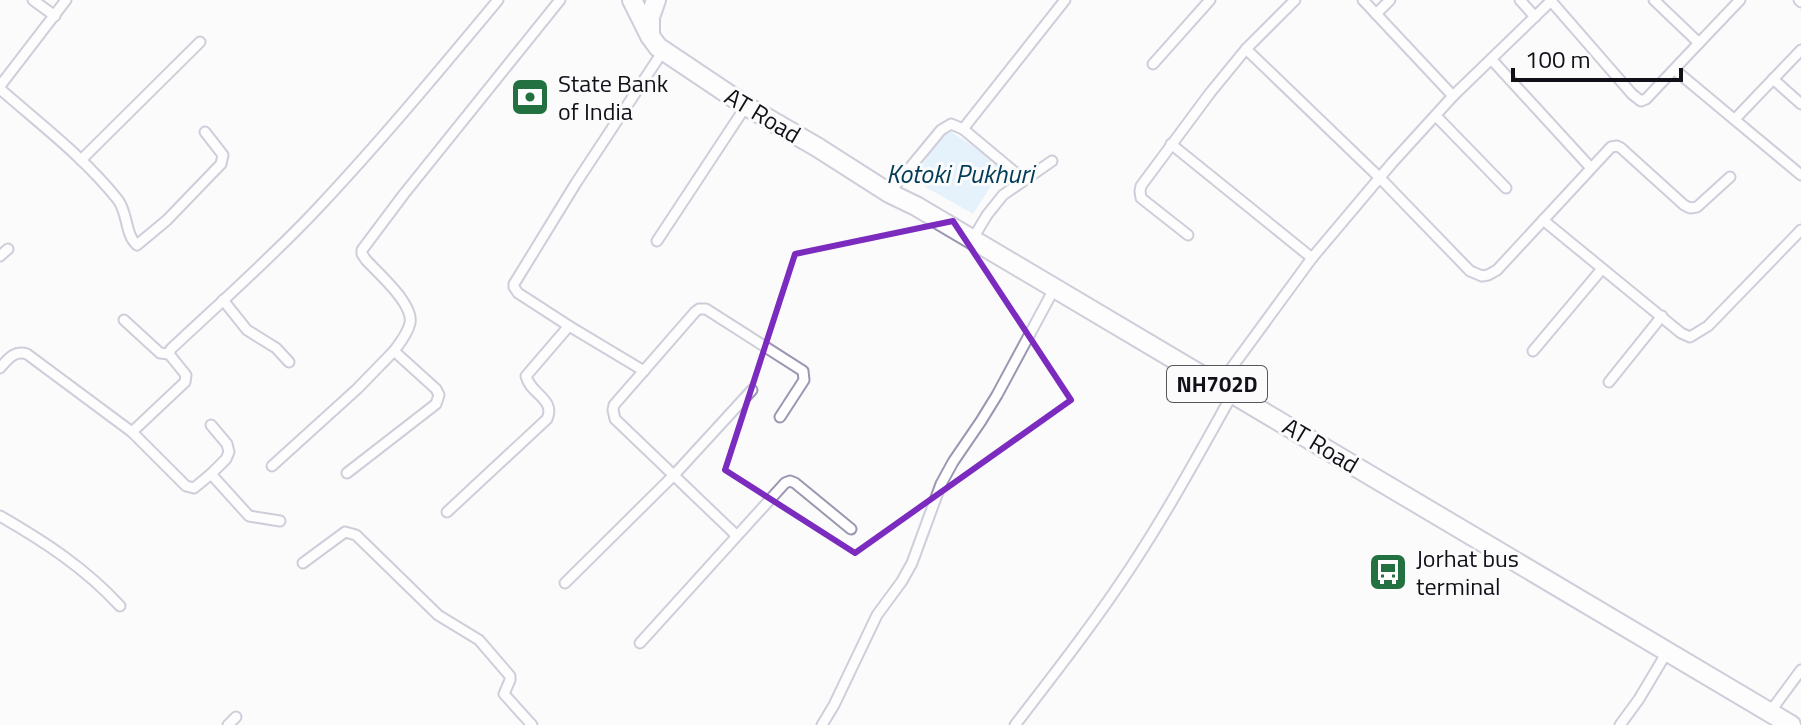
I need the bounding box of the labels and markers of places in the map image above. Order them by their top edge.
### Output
place label: State Bank of India [558,65,669,129]
bank icon: State Bank of India [509,76,551,118]
place label: Jorhat bus terminal [1416,540,1519,604]
bus stop icon: Jorhat bus terminal [1367,551,1409,593]

